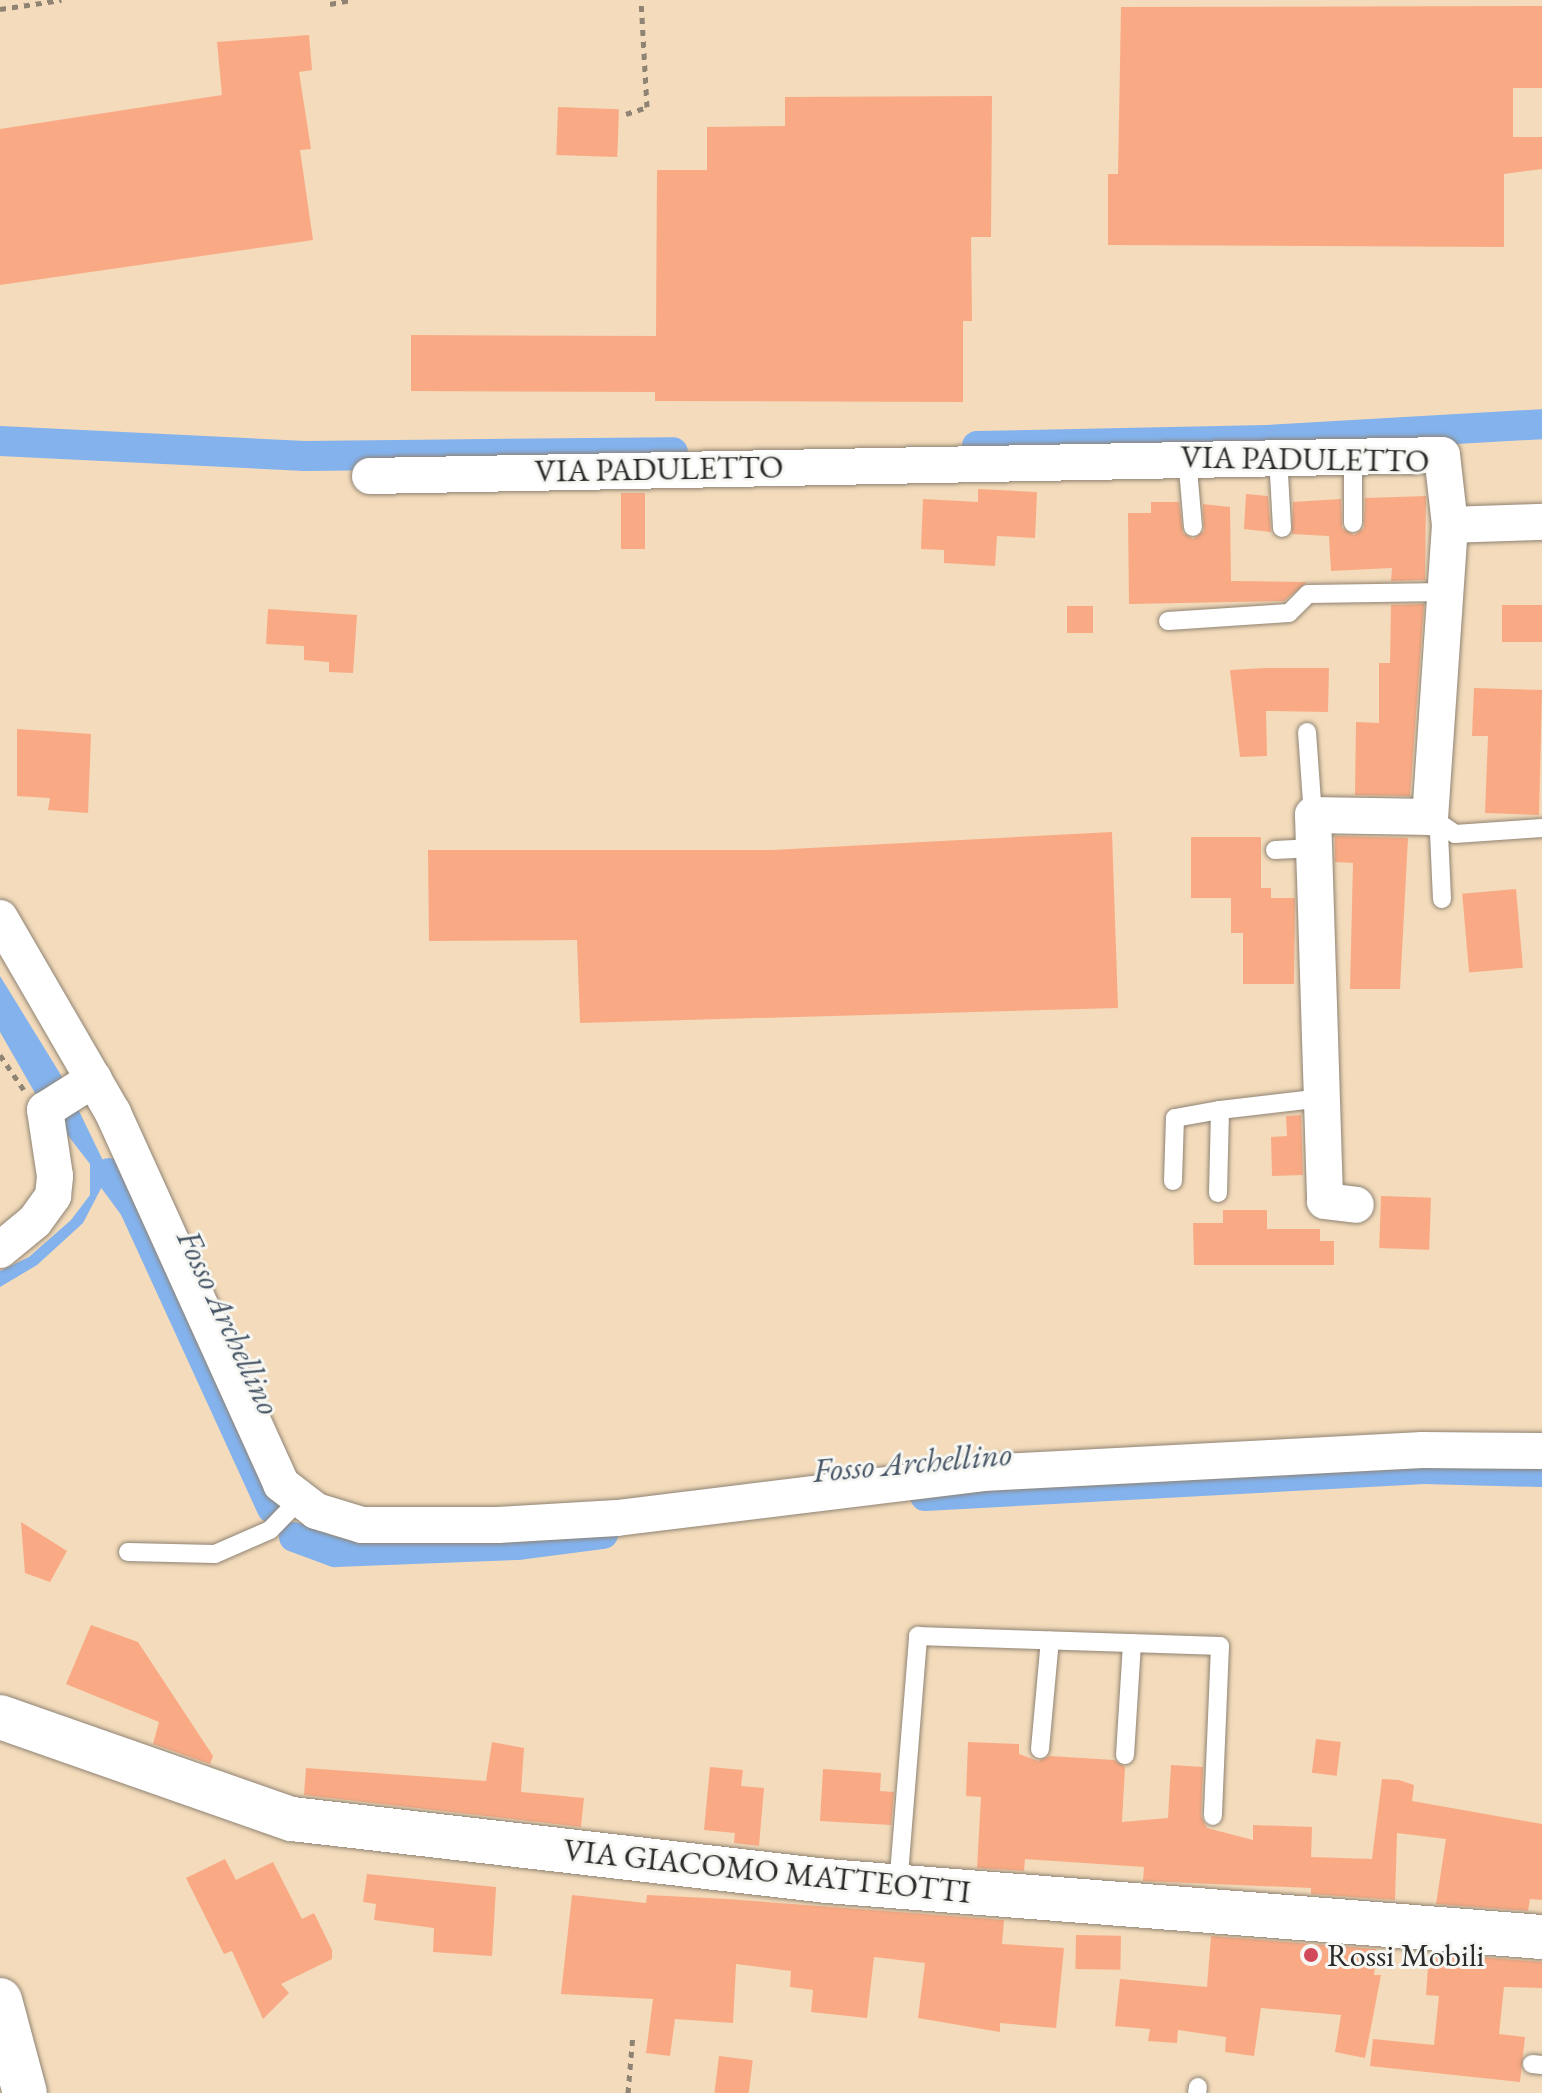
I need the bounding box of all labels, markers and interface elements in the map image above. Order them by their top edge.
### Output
street label: VIA PADULETTO [1180,438,1430,480]
street label: VIA PADULETTO [534,448,784,490]
water label: Fosso Archellino [168,1223,290,1421]
water label: Fosso Archellino [811,1433,1013,1491]
street label: VIA GIACOMO MATTEOTTI [561,1831,973,1911]
place label: Rossi Mobili [1327,1936,1484,1974]
marker: Rossi Mobili [1302,1946,1320,1964]

